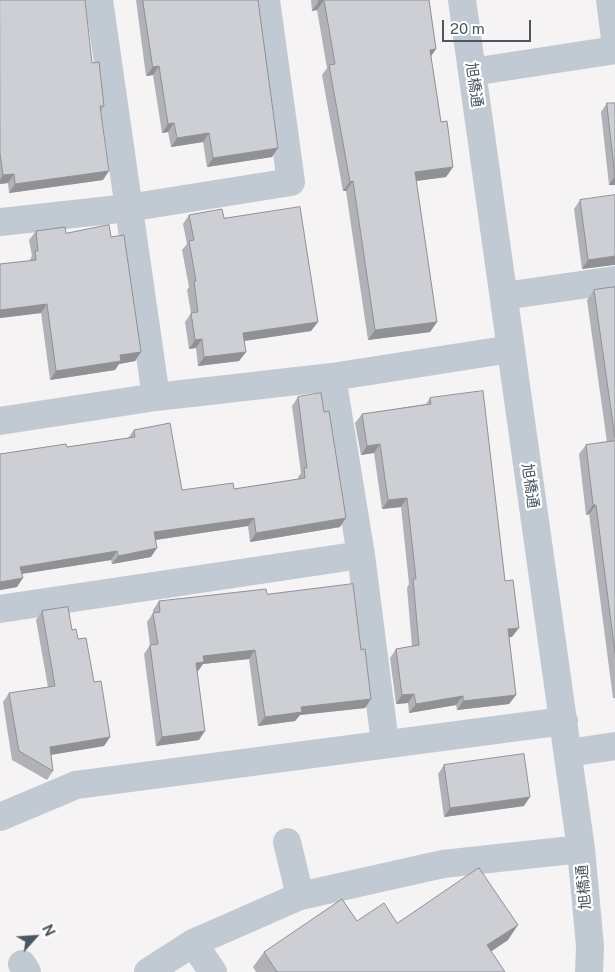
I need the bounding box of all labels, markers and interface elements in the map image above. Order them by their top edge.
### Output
scale bar [445,10,534,42]
text: 20 m [450,20,485,37]
street label: 旭橋通 [462,61,486,109]
street label: 旭橋通 [518,462,542,510]
street label: 旭橋通 [573,864,595,910]
north arrow [10,912,60,962]
text: N [39,922,58,939]

